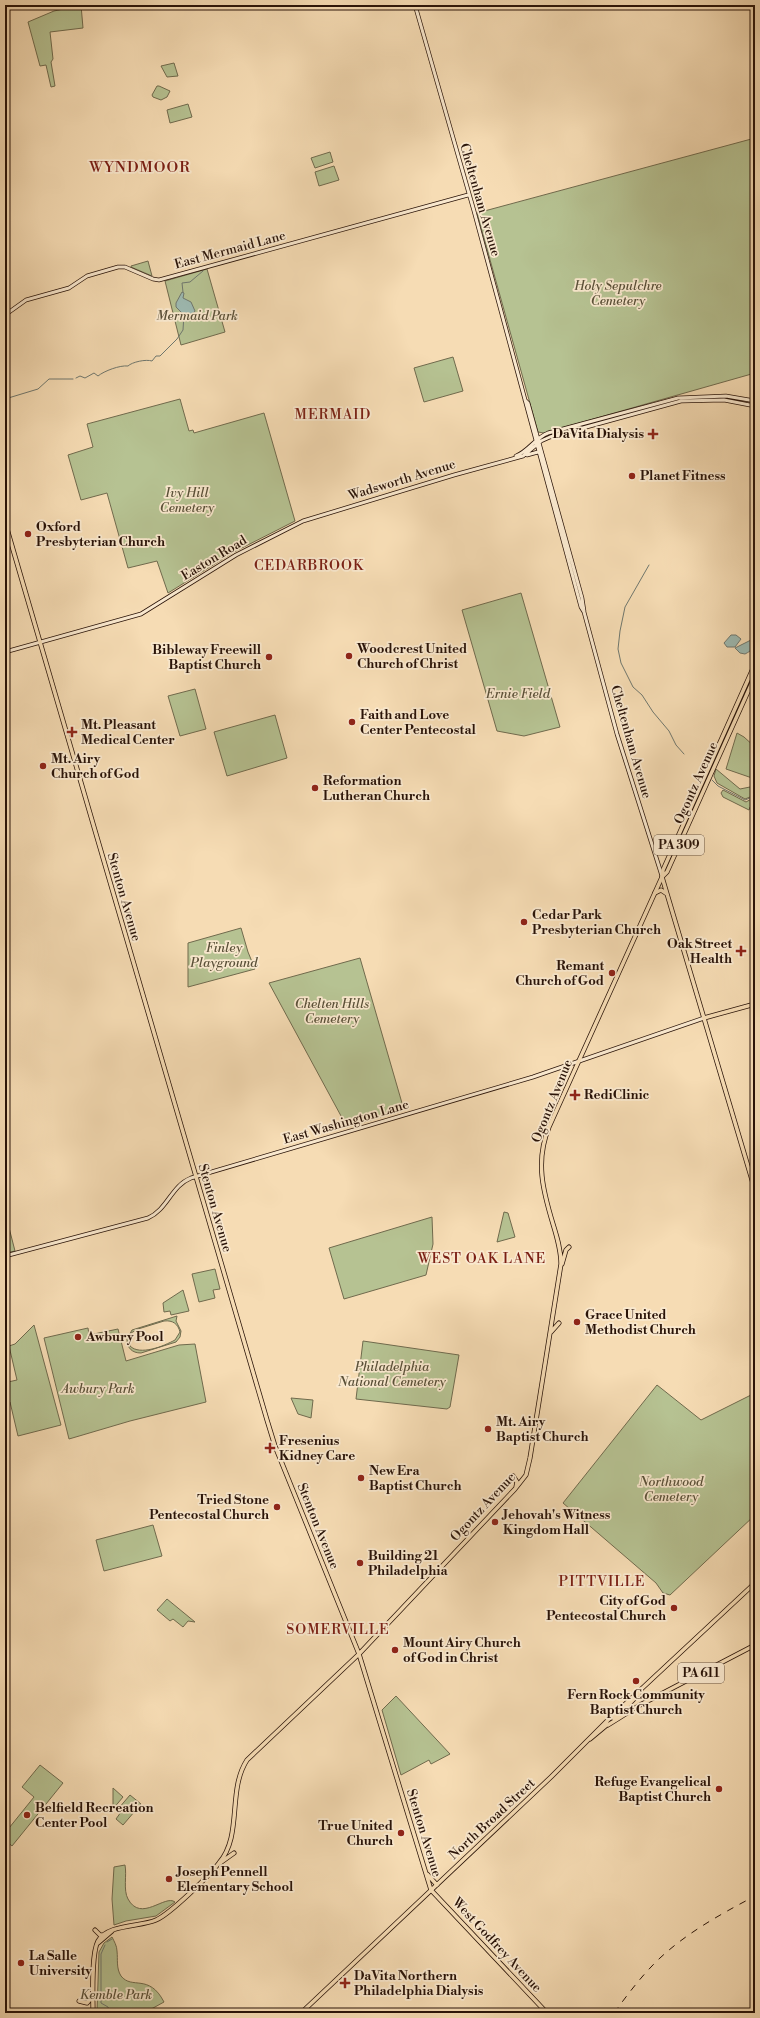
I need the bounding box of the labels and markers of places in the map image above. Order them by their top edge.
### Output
place label: DaVita Dialysis [552,426,644,442]
marker: DaVita Dialysis [647,428,659,440]
place label: Planet Fitness [640,468,726,484]
marker: Planet Fitness [627,471,637,481]
place label: Oxford Presbyterian Church [36,519,165,550]
marker: Oxford Presbyterian Church [23,529,33,539]
place label: Woodcrest United Church of Christ [356,641,467,672]
place label: Bibleway Freewill Baptist Church [152,642,262,673]
marker: Woodcrest United Church of Christ [344,651,354,661]
marker: Bibleway Freewill Baptist Church [264,652,274,662]
place label: Faith and Love Center Pentecostal [360,707,476,738]
place label: Mt. Pleasant Medical Center [81,717,175,748]
marker: Faith and Love Center Pentecostal [347,717,357,727]
marker: Mt. Pleasant Medical Center [66,726,78,738]
place label: Mt. Airy Church of God [51,751,140,782]
marker: Mt. Airy Church of God [38,761,48,771]
place label: Reformation Lutheran Church [323,773,430,804]
marker: Reformation Lutheran Church [310,783,320,793]
place label: Cedar Park Presbyterian Church [532,907,661,938]
marker: Cedar Park Presbyterian Church [519,917,529,927]
place label: Oak Street Health [667,936,732,967]
marker: Oak Street Health [735,945,747,957]
place label: Remant Church of God [515,958,604,989]
marker: Remant Church of God [607,968,617,978]
place label: RediClinic [584,1087,650,1103]
marker: RediClinic [569,1089,581,1101]
place label: Grace United Methodist Church [585,1307,696,1338]
marker: Grace United Methodist Church [572,1317,582,1327]
place label: Awbury Pool [85,1329,164,1345]
marker: Awbury Pool [73,1332,83,1342]
place label: Mt. Airy Baptist Church [496,1414,589,1445]
marker: Mt. Airy Baptist Church [483,1424,493,1434]
place label: Fresenius Kidney Care [279,1433,355,1464]
marker: Fresenius Kidney Care [264,1442,276,1454]
place label: New Era Baptist Church [369,1463,462,1494]
marker: New Era Baptist Church [356,1473,366,1483]
place label: Tried Stone Pentecostal Church [149,1492,269,1523]
marker: Tried Stone Pentecostal Church [272,1502,282,1512]
place label: Jehovah's Witness Kingdom Hall [501,1507,611,1538]
marker: Jehovah's Witness Kingdom Hall [490,1517,500,1527]
place label: Building 21 Philadelphia [368,1548,449,1579]
marker: Building 21 Philadelphia [355,1558,365,1568]
place label: City of God Pentecostal Church [546,1593,666,1624]
marker: City of God Pentecostal Church [669,1603,679,1613]
place label: Mount Airy Church of God in Christ [403,1635,521,1666]
marker: Mount Airy Church of God in Christ [390,1645,400,1655]
marker: Fern Rock Community Baptist Church [631,1676,641,1686]
place label: Fern Rock Community Baptist Church [567,1687,705,1718]
place label: Refuge Evangelical Baptist Church [594,1774,712,1805]
marker: Refuge Evangelical Baptist Church [714,1784,724,1794]
place label: Belfield Recreation Center Pool [35,1800,154,1831]
marker: Belfield Recreation Center Pool [22,1810,32,1820]
place label: True United Church [318,1818,393,1849]
marker: True United Church [396,1828,406,1838]
place label: Joseph Pennell Elementary School [175,1864,294,1895]
marker: Joseph Pennell Elementary School [164,1874,174,1884]
place label: La Salle University [29,1948,92,1979]
marker: La Salle University [16,1958,26,1968]
place label: DaVita Northern Philadelphia Dialysis [354,1968,484,1999]
marker: DaVita Northern Philadelphia Dialysis [339,1977,351,1989]

